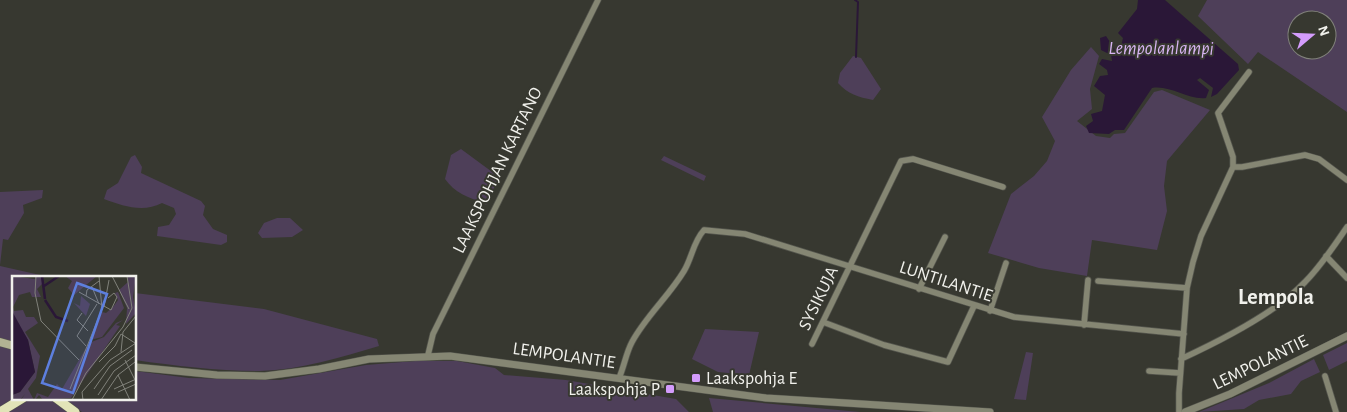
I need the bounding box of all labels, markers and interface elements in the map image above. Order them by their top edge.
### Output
north arrow [1287,10,1337,60]
text: N [1315,24,1332,38]
water label: Lempolanlampi [1108,39,1214,58]
street label: LAAKSPOHJAN KARTANO [450,85,546,256]
street label: LUNTILANTIE [897,258,995,306]
street label: SYSIKUJA [796,263,842,333]
inset map [12,276,136,400]
district label: Lempola [1238,286,1314,308]
street label: LEMPOLANTIE [1210,332,1311,394]
street label: LEMPOLANTIE [511,340,617,372]
place label: Laakspohja E [706,370,797,388]
marker: Laakspohja E [690,372,702,384]
place label: Laakspohja P [568,381,660,399]
marker: Laakspohja P [664,383,676,395]

